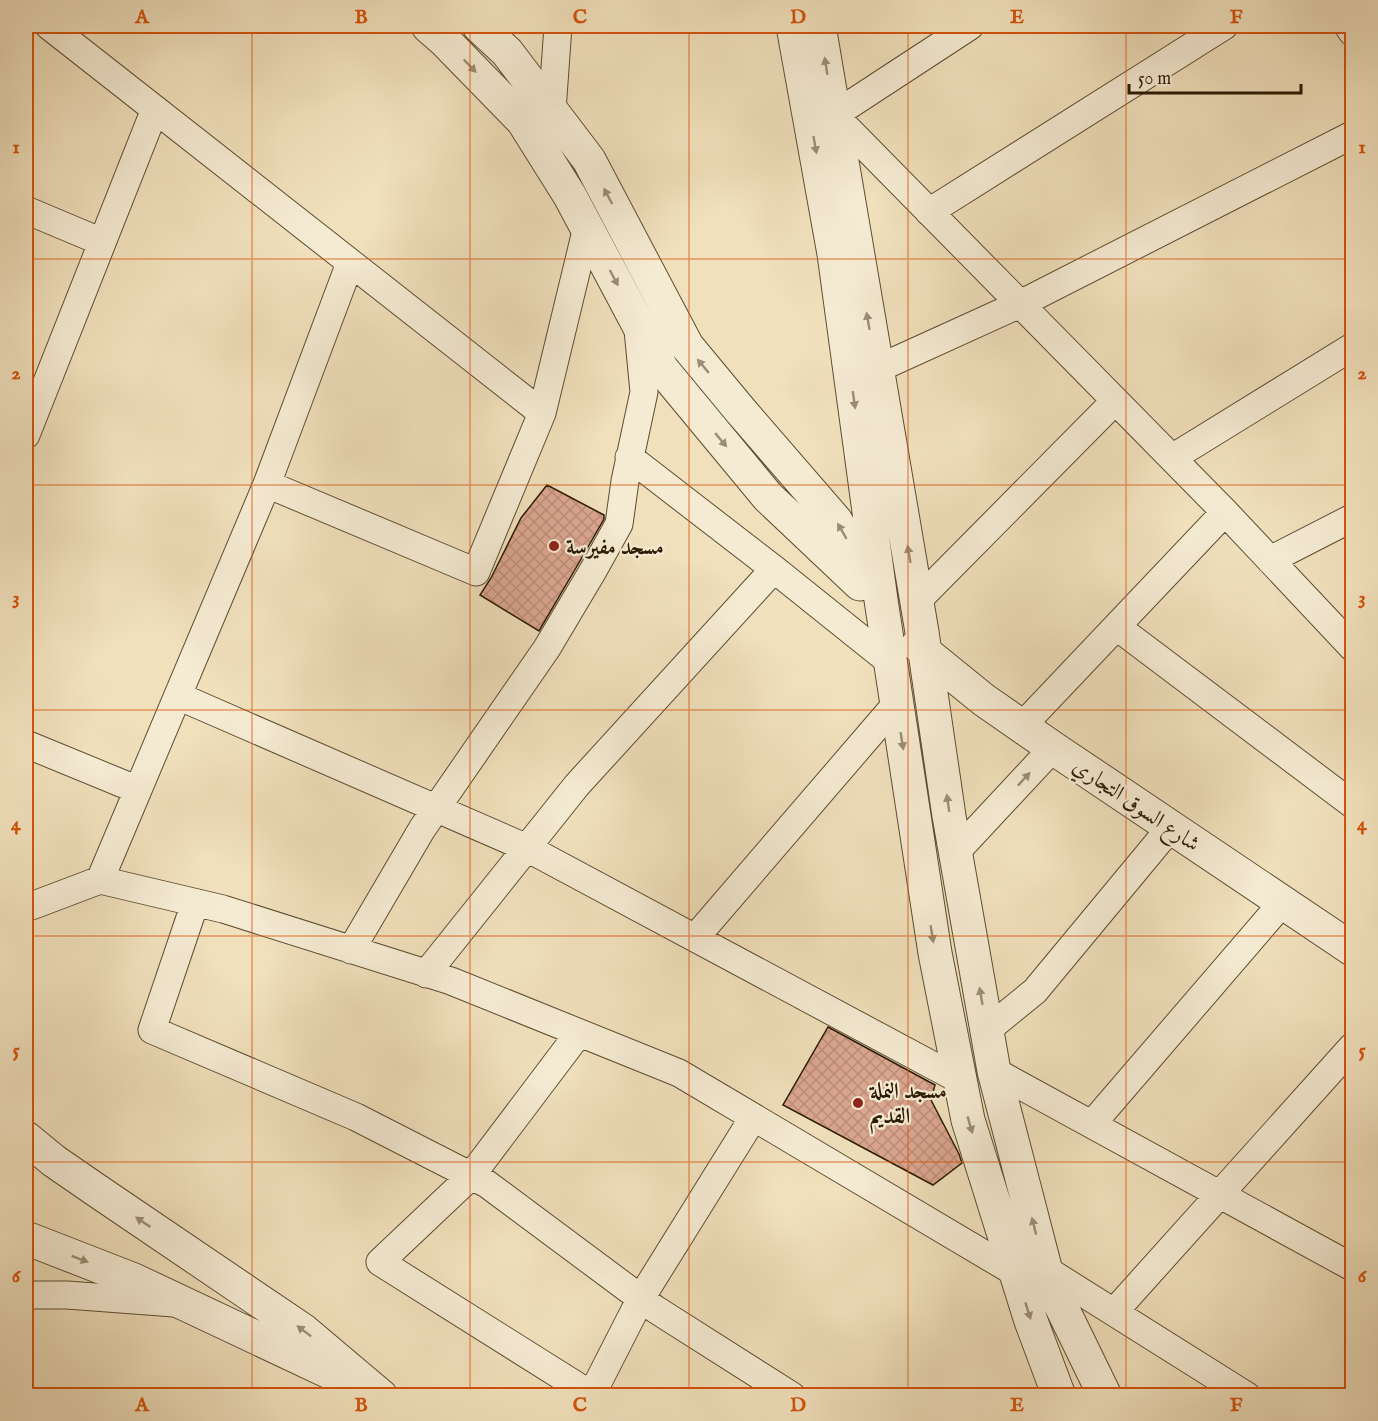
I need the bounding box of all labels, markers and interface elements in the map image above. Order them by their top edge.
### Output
text: A [134,5,150,30]
text: B [354,5,368,30]
text: C [573,5,587,30]
text: D [790,5,806,30]
text: E [1010,5,1024,30]
text: F [1230,5,1243,30]
one-way arrow [821,56,830,75]
scale bar [1129,57,1302,95]
one-way arrow [463,59,477,74]
text: 50 m [1138,68,1171,91]
text: 1 [12,135,20,160]
text: 1 [1358,135,1366,160]
one-way arrow [810,136,819,155]
one-way arrow [603,187,613,204]
one-way arrow [609,270,619,287]
one-way arrow [864,311,873,330]
one-way arrow [697,358,710,374]
text: 2 [11,361,21,386]
text: 2 [1357,361,1367,386]
one-way arrow [849,391,859,410]
one-way arrow [715,432,728,448]
one-way arrow [836,523,847,539]
place label: مسجد مفيرسة [566,534,664,562]
marker: مسجد مفيرسة [547,539,561,553]
one-way arrow [904,544,913,563]
text: 3 [12,586,20,611]
text: 3 [1358,586,1366,611]
one-way arrow [898,732,907,751]
street label: شارع السوق التجاري [1065,753,1205,861]
one-way arrow [1017,771,1031,786]
one-way arrow [943,794,952,813]
text: 4 [11,812,22,837]
text: 4 [1357,812,1368,837]
one-way arrow [927,925,936,944]
one-way arrow [976,986,985,1005]
text: 5 [12,1038,20,1063]
text: 5 [1358,1038,1366,1063]
place label: مسجد النملة القديم [868,1078,947,1135]
marker: مسجد النملة القديم [851,1096,865,1110]
one-way arrow [966,1116,975,1134]
one-way arrow [135,1216,151,1228]
one-way arrow [1029,1217,1039,1235]
one-way arrow [71,1255,89,1265]
text: 6 [12,1264,22,1289]
text: 6 [1358,1264,1368,1289]
one-way arrow [1024,1302,1033,1320]
one-way arrow [296,1325,312,1337]
text: A [134,1393,150,1418]
text: B [354,1393,368,1418]
text: C [573,1393,587,1418]
text: D [790,1393,806,1418]
text: E [1010,1393,1024,1418]
text: F [1230,1393,1243,1418]

